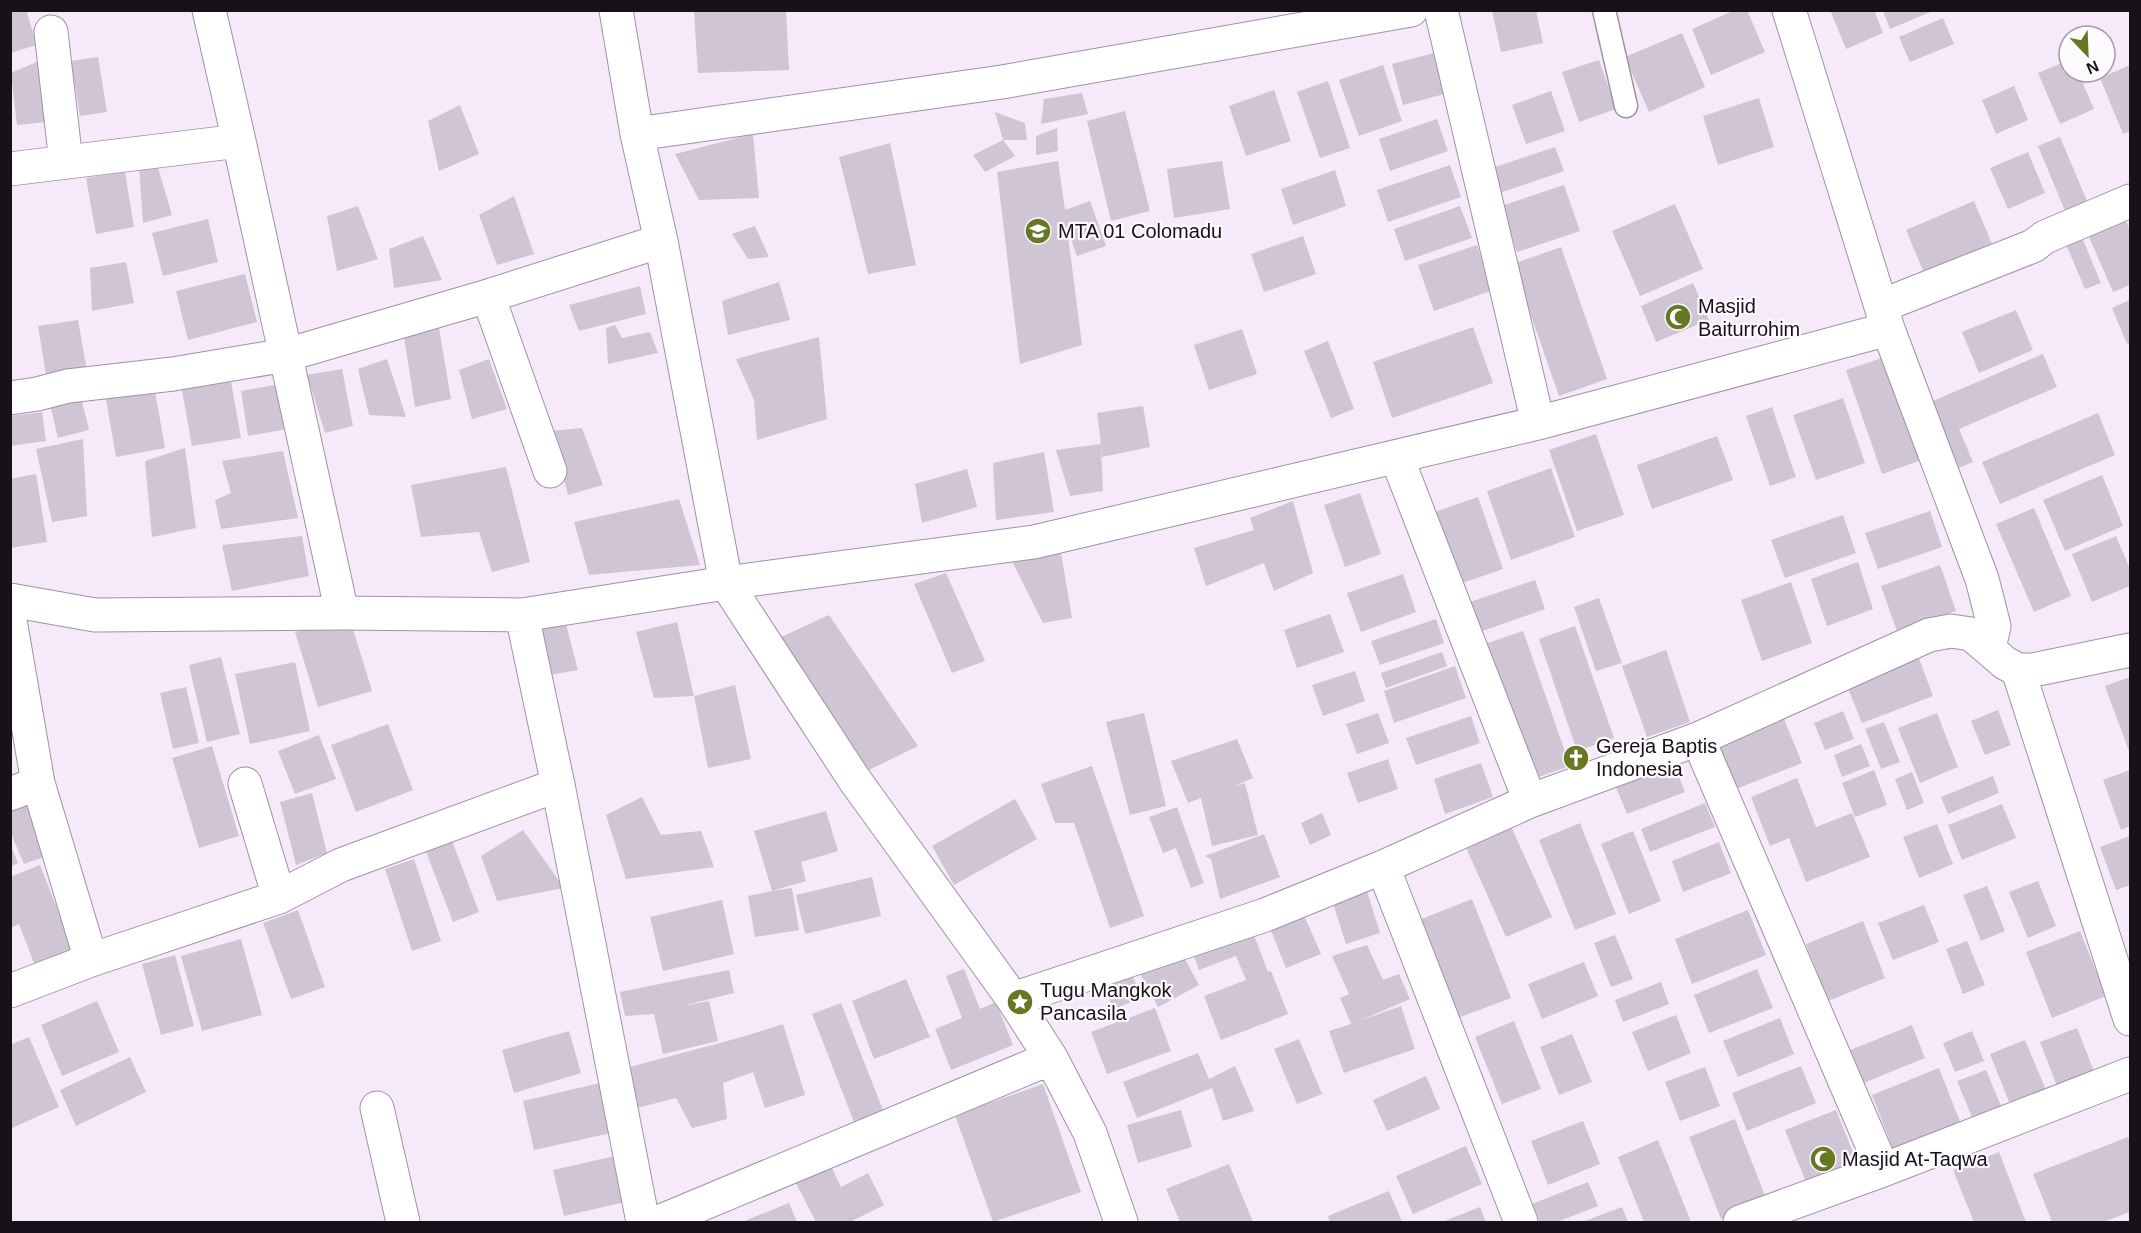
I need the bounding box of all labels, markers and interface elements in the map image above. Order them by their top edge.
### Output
north arrow [2057,24,2117,84]
text: N [2084,57,2101,77]
school or university icon: MTA 01 Colomadu [1023,216,1053,246]
place label: MTA 01 Colomadu [1058,220,1222,242]
place label: Masjid Baiturrohim [1698,295,1800,340]
mosque icon: Masjid Baiturrohim [1663,302,1693,332]
place label: Gereja Baptis Indonesia [1596,735,1717,780]
church icon: Gereja Baptis Indonesia [1561,743,1591,773]
place label: Tugu Mangkok Pancasila [1040,979,1173,1024]
place icon: Tugu Mangkok Pancasila [1005,987,1035,1017]
mosque icon: Masjid At-Taqwa [1808,1144,1838,1174]
place label: Masjid At-Taqwa [1842,1148,1988,1170]

